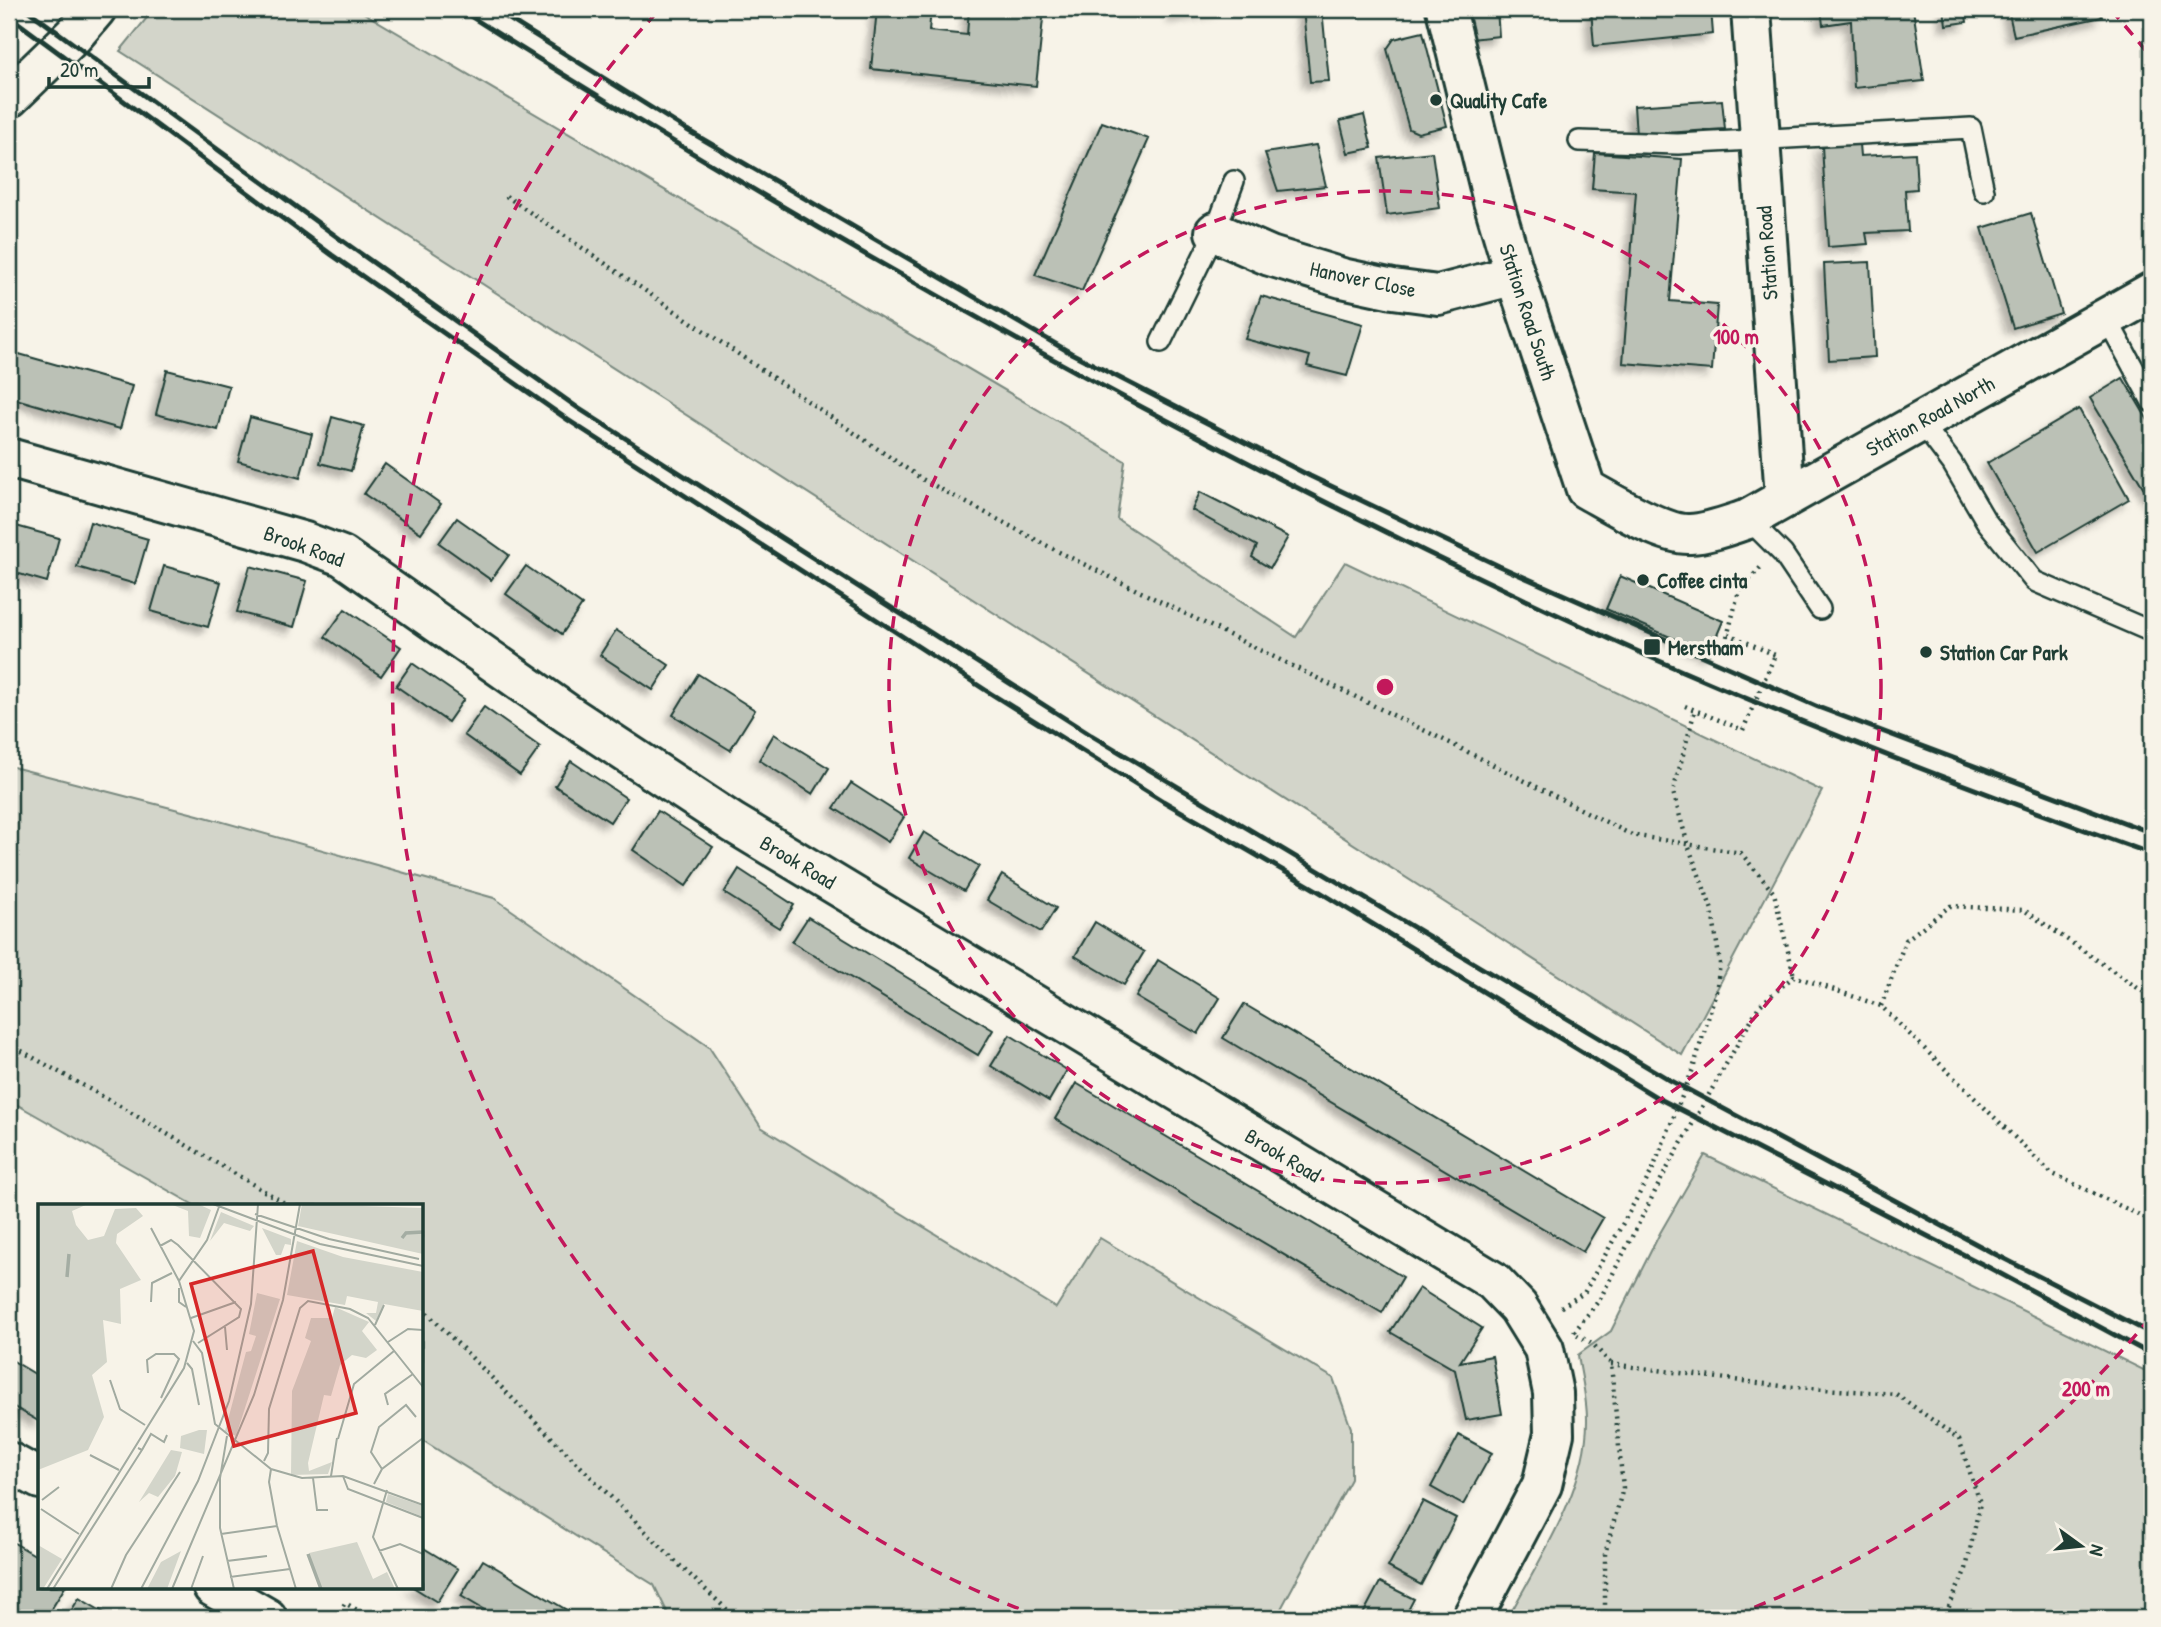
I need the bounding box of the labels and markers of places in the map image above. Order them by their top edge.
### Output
place label: Quality Cafe [1450,86,1548,116]
marker: Quality Cafe [1428,92,1444,108]
place label: Coffee cinta [1657,566,1748,595]
marker: Coffee cinta [1635,572,1651,588]
place label: Merstham [1668,633,1744,662]
marker: Merstham [1642,637,1662,657]
place label: Station Car Park [1940,638,2068,667]
marker: Station Car Park [1918,644,1934,660]
centre of rings [1373,675,1397,699]

